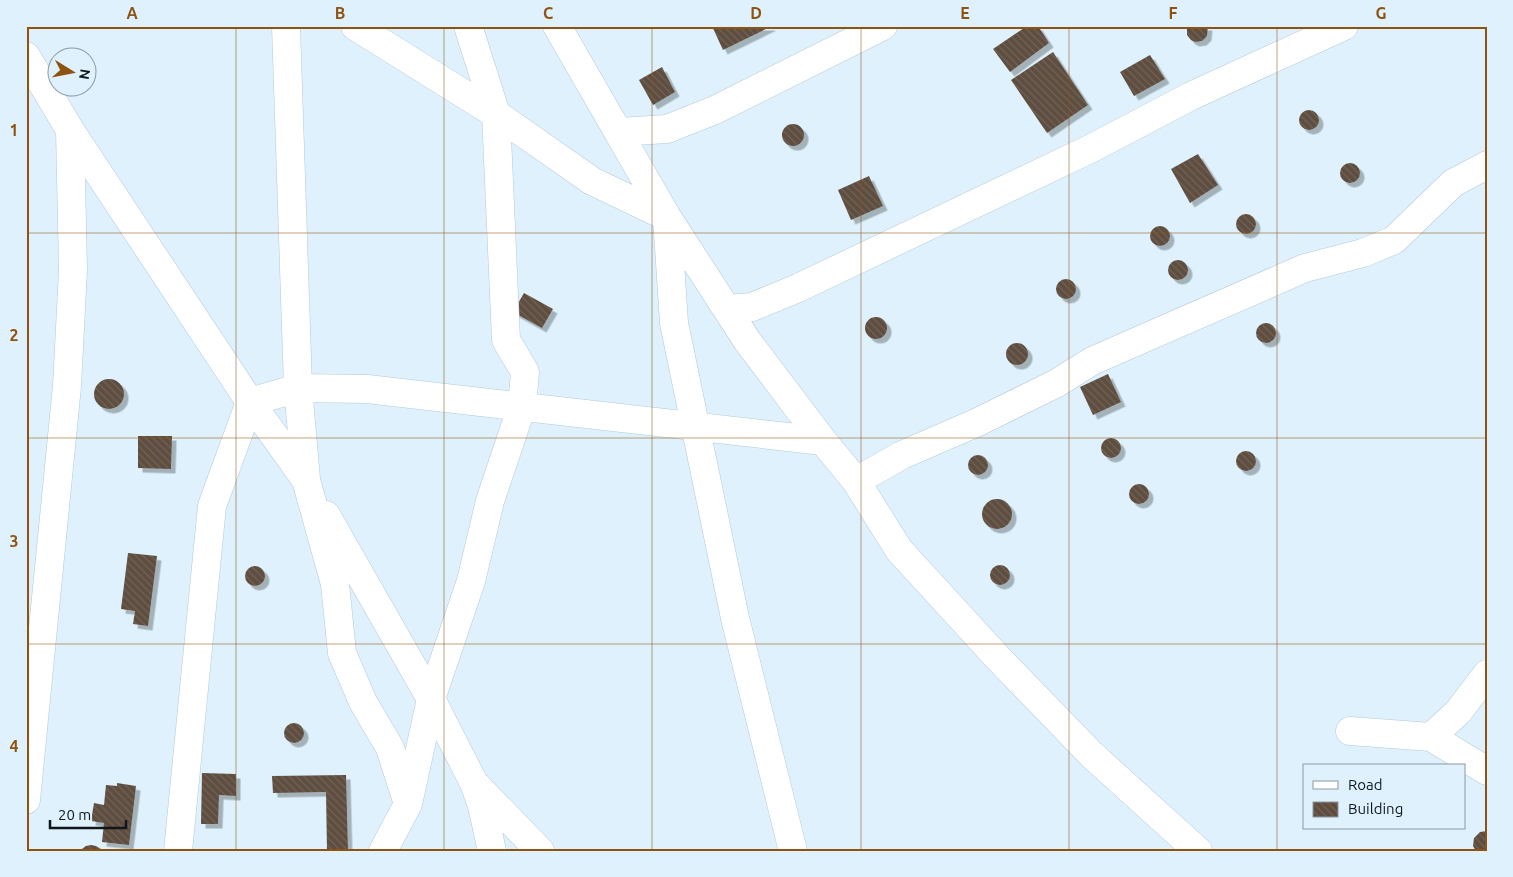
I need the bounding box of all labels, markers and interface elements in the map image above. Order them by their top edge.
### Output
text: A [126,4,138,22]
text: B [335,4,345,22]
text: C [543,4,553,22]
text: D [750,4,762,22]
text: E [960,4,970,22]
text: F [1169,4,1178,22]
text: G [1375,4,1387,22]
north arrow [48,48,98,98]
text: N [76,68,94,81]
text: 1 [9,121,19,139]
text: 2 [9,326,19,344]
text: 3 [9,532,19,550]
text: 4 [9,737,19,755]
legend [1303,764,1466,830]
text: Road [1348,776,1383,793]
scale bar [50,797,126,829]
text: Building [1348,800,1403,817]
text: 20 m [58,806,91,823]

